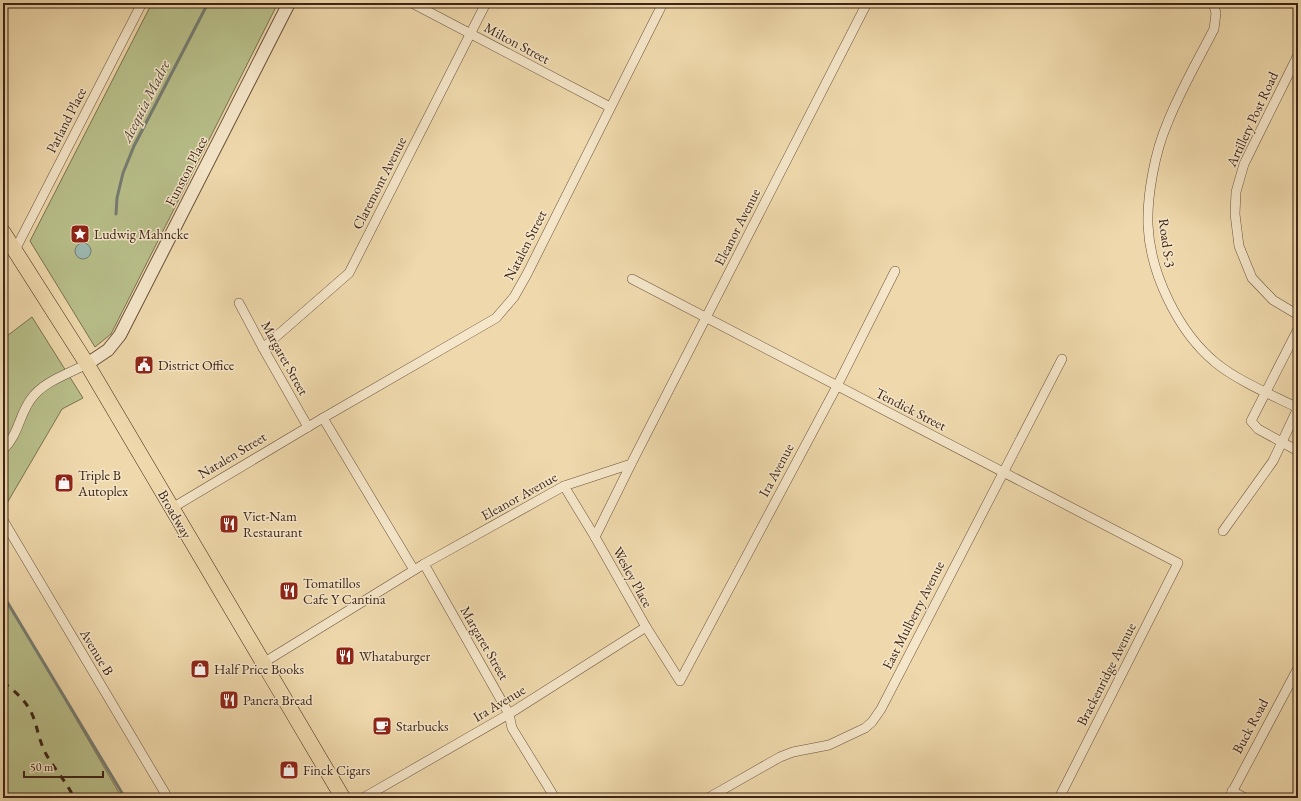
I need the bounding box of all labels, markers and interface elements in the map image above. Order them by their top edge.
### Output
street label: Milton Street [481,18,553,68]
water label: Acequia Madre [116,56,175,146]
street label: Artillery Post Road [1222,68,1282,170]
street label: Parland Place [42,84,90,156]
street label: Funston Place [161,133,211,209]
street label: Claremont Avenue [348,133,410,232]
street label: Eleanor Avenue [710,185,764,269]
street label: Natalen Street [500,206,551,283]
street label: Road S-3 [1155,217,1179,269]
place icon: Ludwig Mahncke [69,223,91,245]
place label: Ludwig Mahncke [94,225,189,243]
street label: Margaret Street [257,318,313,399]
public building icon: District Office [133,354,155,376]
place label: District Office [158,356,235,374]
street label: Tendick Street [873,383,950,435]
street label: Natalen Street [195,427,270,482]
street label: Ira Avenue [754,440,798,500]
place label: Triple B Autoplex [77,466,128,500]
street label: Eleanor Avenue [478,467,561,524]
shop icon: Triple B Autoplex [53,472,75,494]
street label: Broadway [154,486,197,542]
place label: Viet-Nam Restaurant [243,507,303,541]
restaurant icon: Viet-Nam Restaurant [218,513,240,535]
street label: Wesley Place [609,543,657,611]
street label: East Mulberry Avenue [878,557,948,672]
place label: Tomatillos Cafe Y Cantina [303,574,386,608]
restaurant icon: Tomatillos Cafe Y Cantina [278,580,300,602]
street label: Margaret Street [457,603,514,684]
street label: Brackenridge Avenue [1072,619,1140,729]
street label: Avenue B [76,625,118,679]
restaurant icon: Whataburger [334,645,356,667]
place label: Whataburger [359,647,430,665]
shop icon: Half Price Books [189,658,211,680]
place label: Half Price Books [214,660,304,678]
street label: Ira Avenue [470,680,529,726]
restaurant icon: Panera Bread [218,689,240,711]
place label: Panera Bread [243,691,313,709]
street label: Buck Road [1228,694,1272,757]
cafe icon: Starbucks [371,715,393,737]
place label: Starbucks [396,717,449,735]
scale bar [24,753,103,779]
text: 50 m [30,759,54,775]
shop icon: Finck Cigars [278,759,300,781]
place label: Finck Cigars [303,761,371,779]

